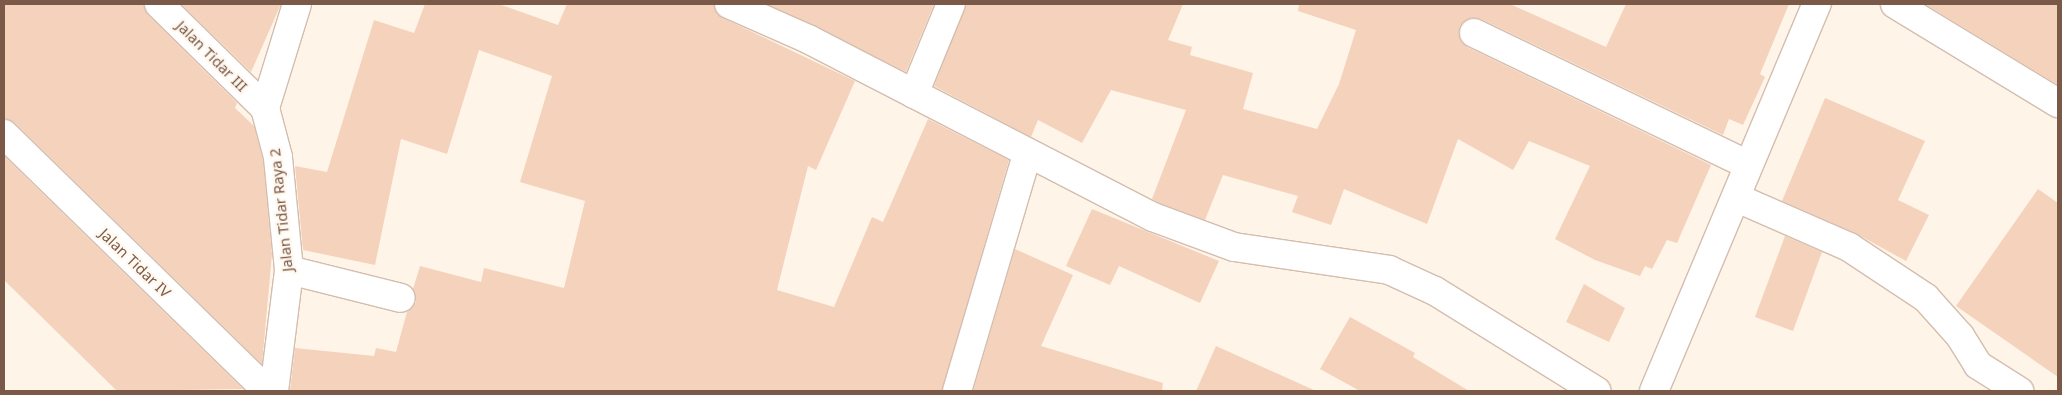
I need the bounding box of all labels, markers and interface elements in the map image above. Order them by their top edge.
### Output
street label: Jalan Tidar III [173,17,251,95]
street label: Jalan Tidar Raya 2 [266,147,296,273]
street label: Jalan Tidar IV [96,225,174,301]

